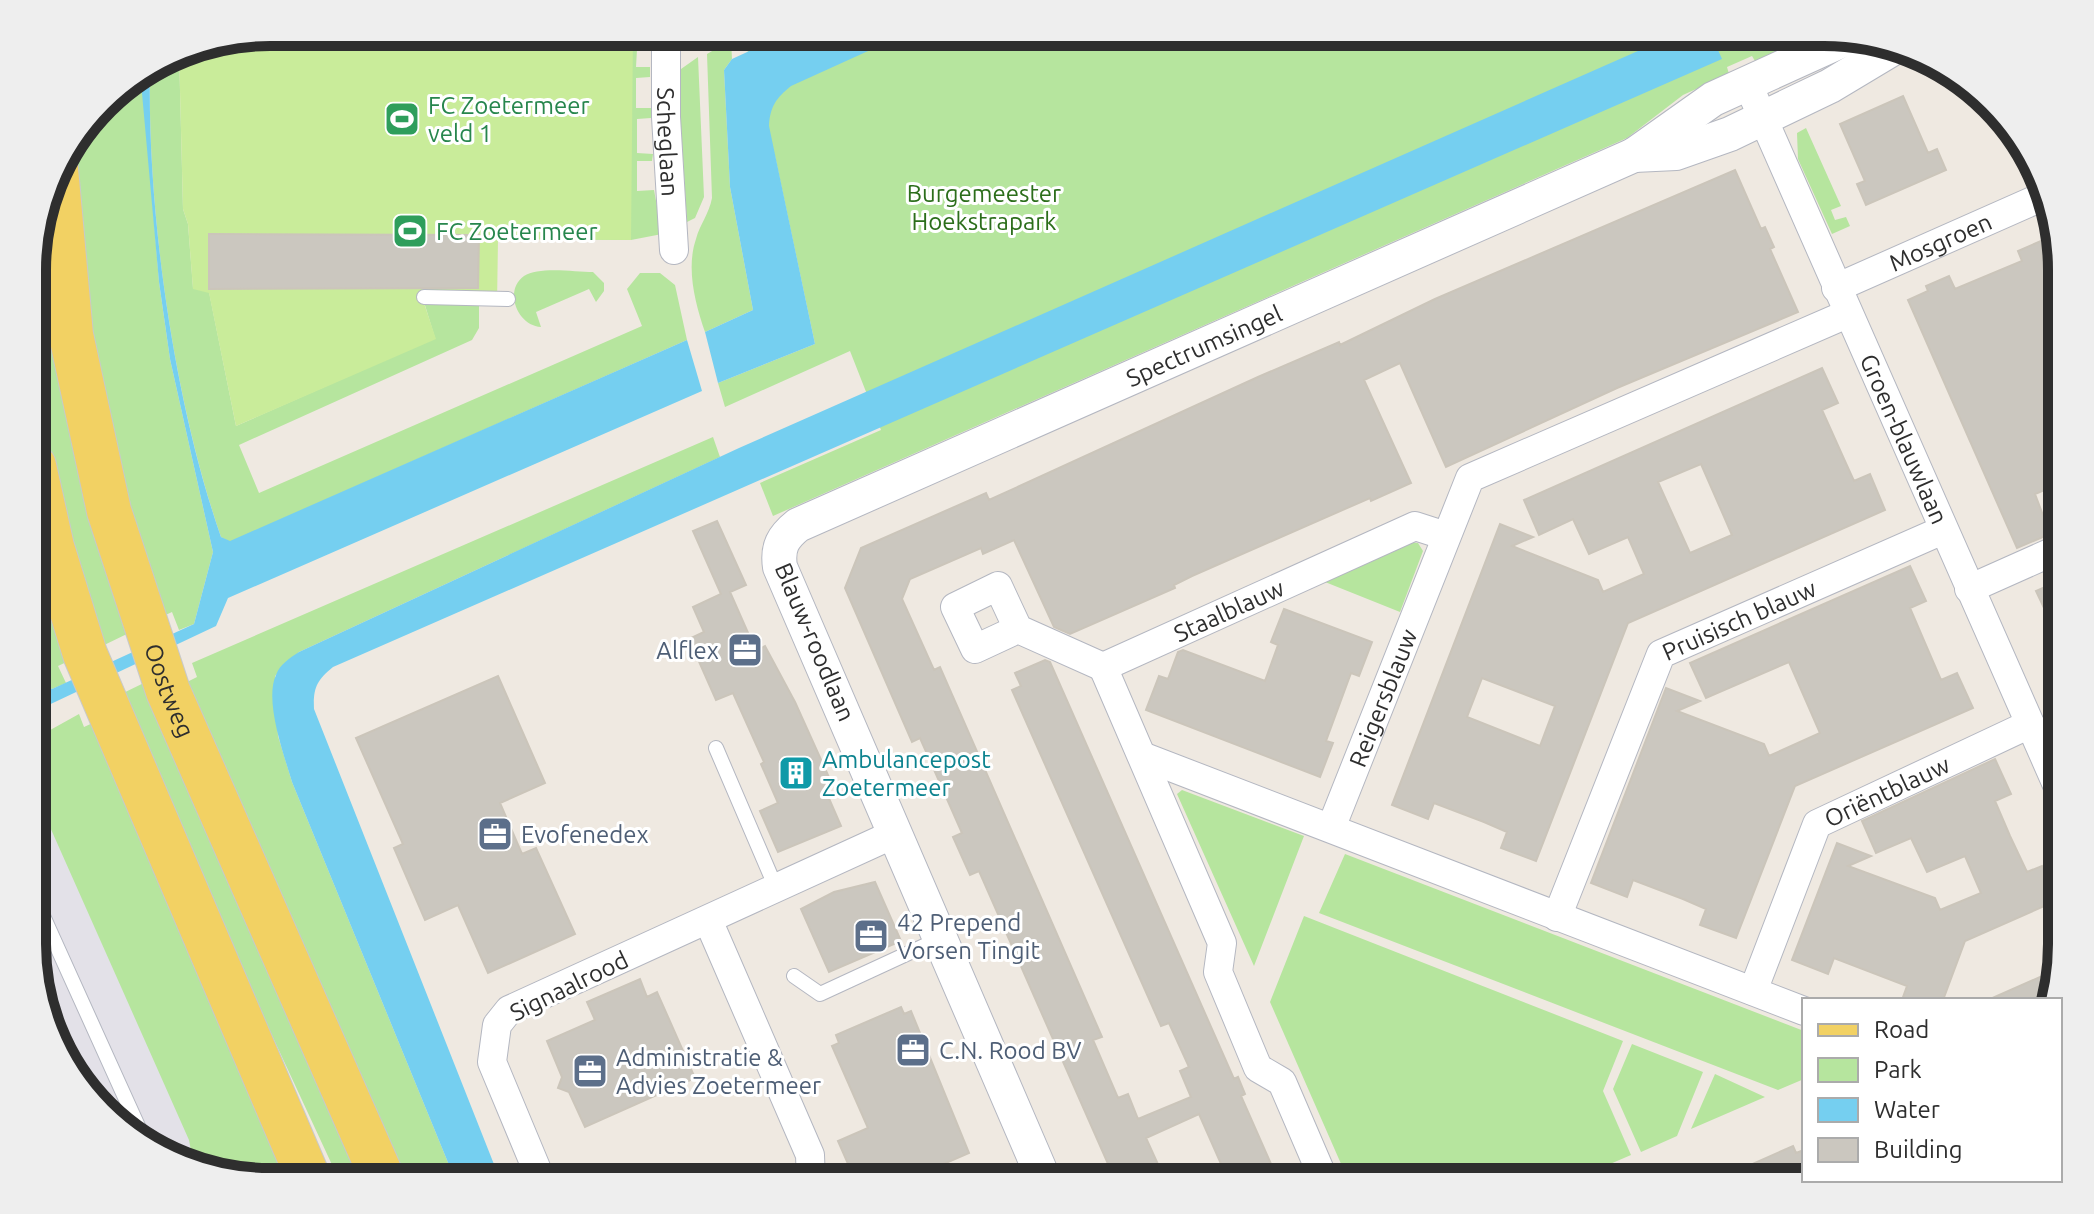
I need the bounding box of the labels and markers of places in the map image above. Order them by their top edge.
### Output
place label: FC Zoetermeer veld 1 [428,92,590,147]
sports icon: FC Zoetermeer veld 1 [383,100,421,138]
sports icon: FC Zoetermeer [391,212,429,250]
place label: FC Zoetermeer [436,218,598,245]
office icon: Alflex [726,631,764,669]
place label: Alflex [656,637,719,664]
place label: Ambulancepost Zoetermeer [822,746,991,801]
building icon: Ambulancepost Zoetermeer [777,754,815,792]
office icon: Evofenedex [476,815,514,853]
place label: Evofenedex [521,821,649,848]
place label: 42 Prepend Vorsen Tingit [897,909,1040,964]
office icon: 42 Prepend Vorsen Tingit [852,917,890,955]
office icon: C.N. Rood BV [894,1031,932,1069]
place label: C.N. Rood BV [939,1037,1081,1064]
place label: Administratie & Advies Zoetermeer [616,1044,821,1099]
office icon: Administratie & Advies Zoetermeer [571,1052,609,1090]

